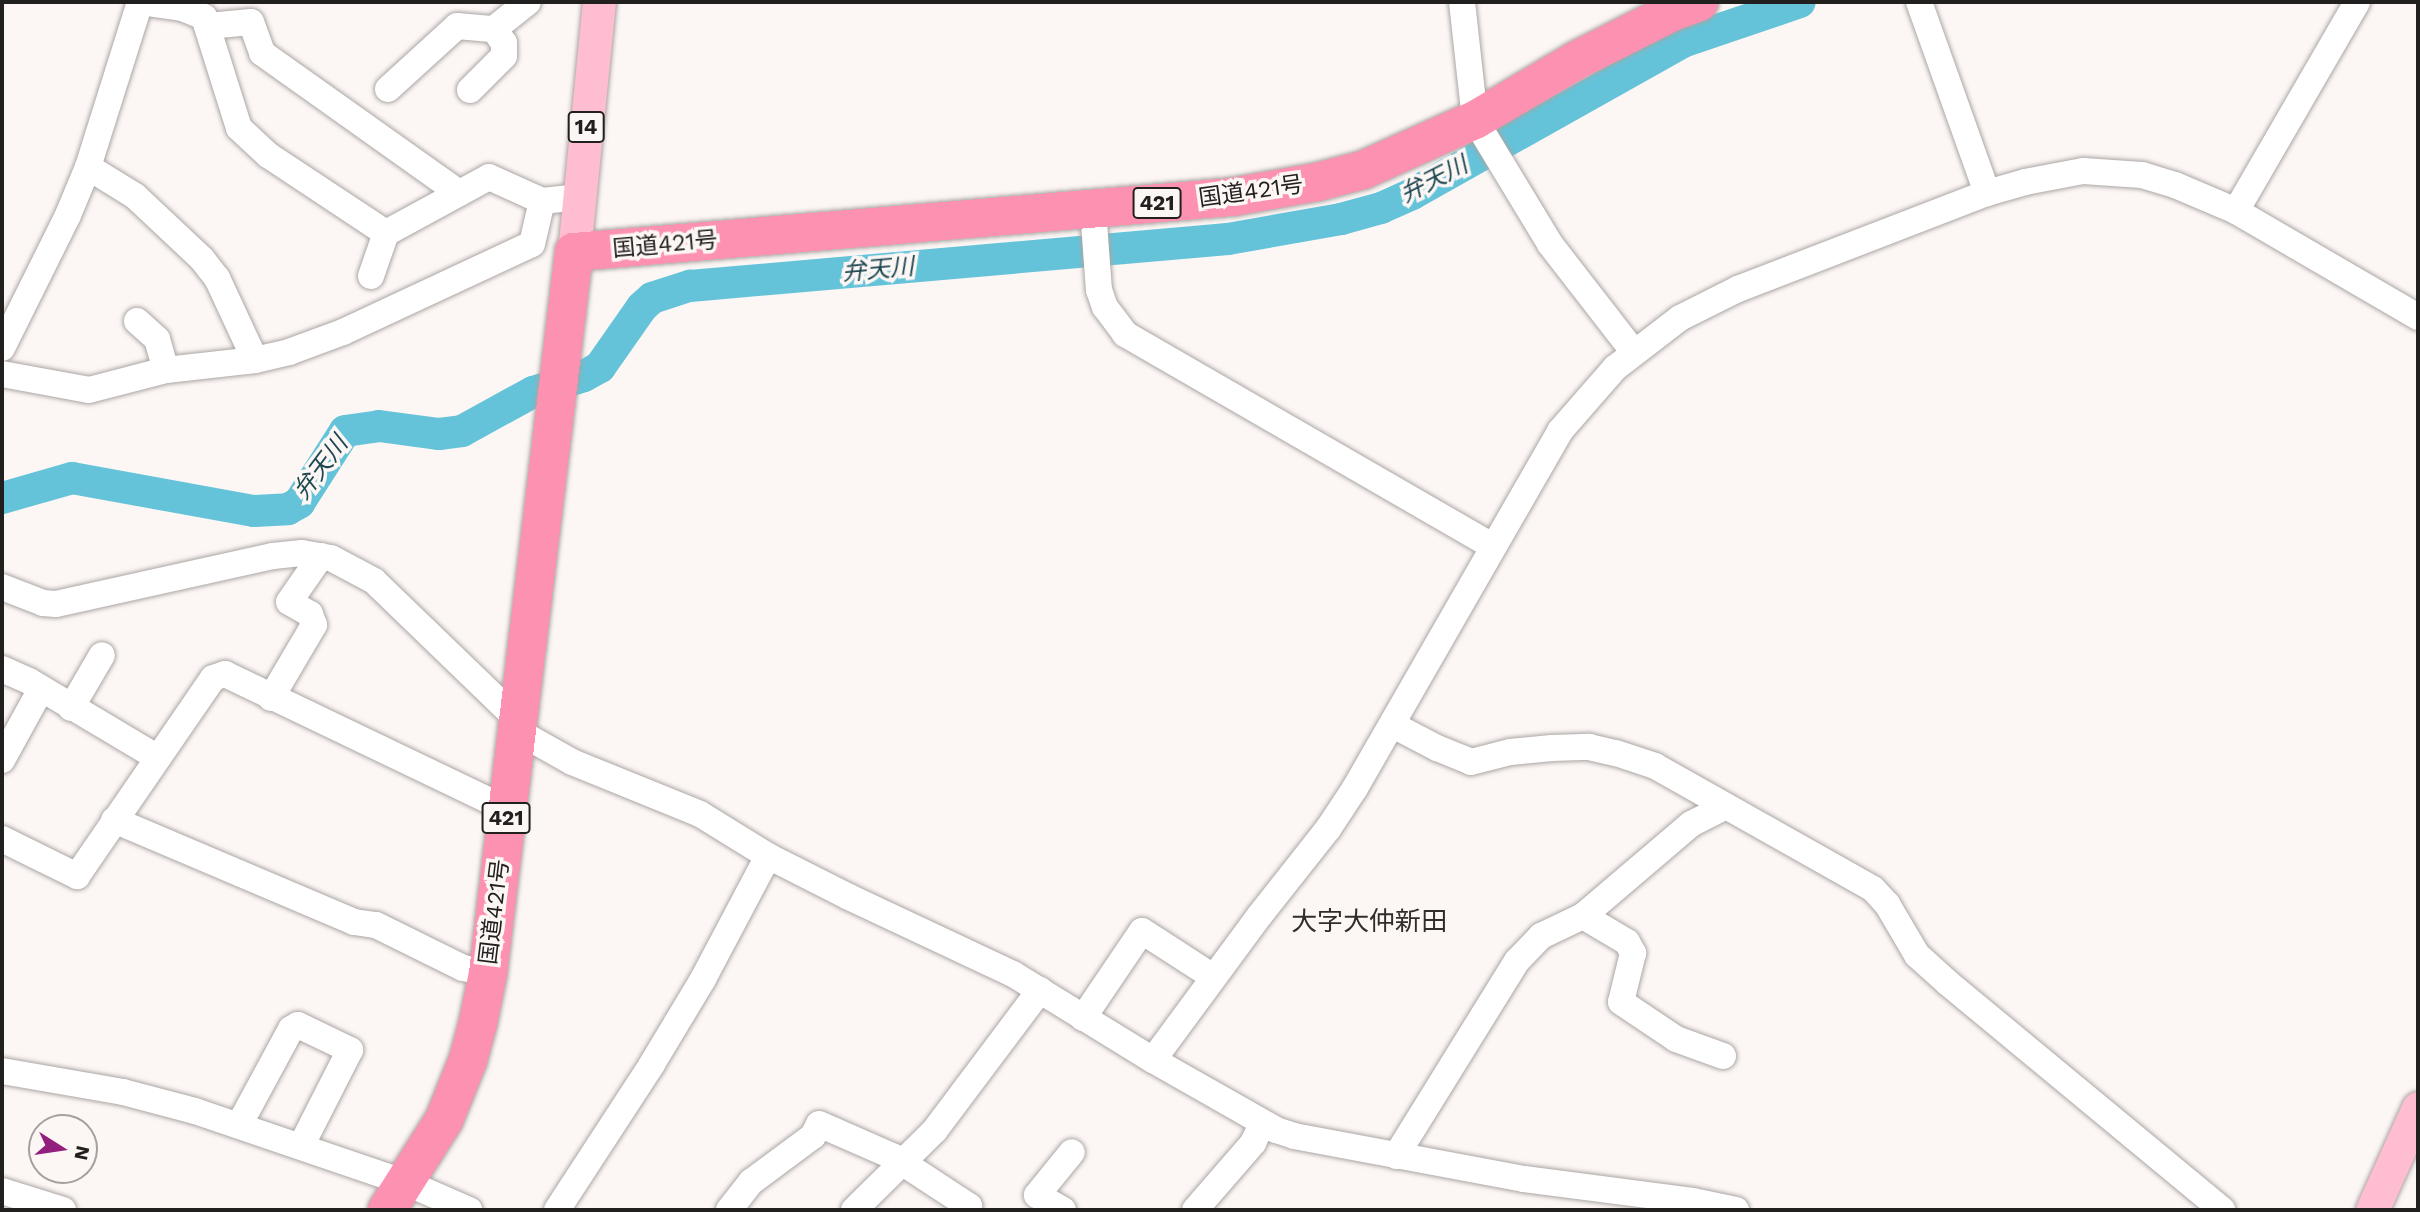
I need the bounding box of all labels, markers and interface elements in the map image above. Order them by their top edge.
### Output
road number: 14 [567,110,605,144]
water label: 弁天川 [1395,151,1473,209]
street label: 国道421号 [1197,171,1305,213]
road number: 421 [1132,186,1182,220]
street label: 国道421号 [611,227,719,263]
water label: 弁天川 [841,253,915,287]
water label: 弁天川 [288,431,354,505]
road number: 421 [482,800,530,836]
street label: 国道421号 [475,858,515,966]
district label: 大字大仲新田 [1291,906,1447,938]
north arrow [28,1114,98,1184]
text: N [69,1144,95,1162]

